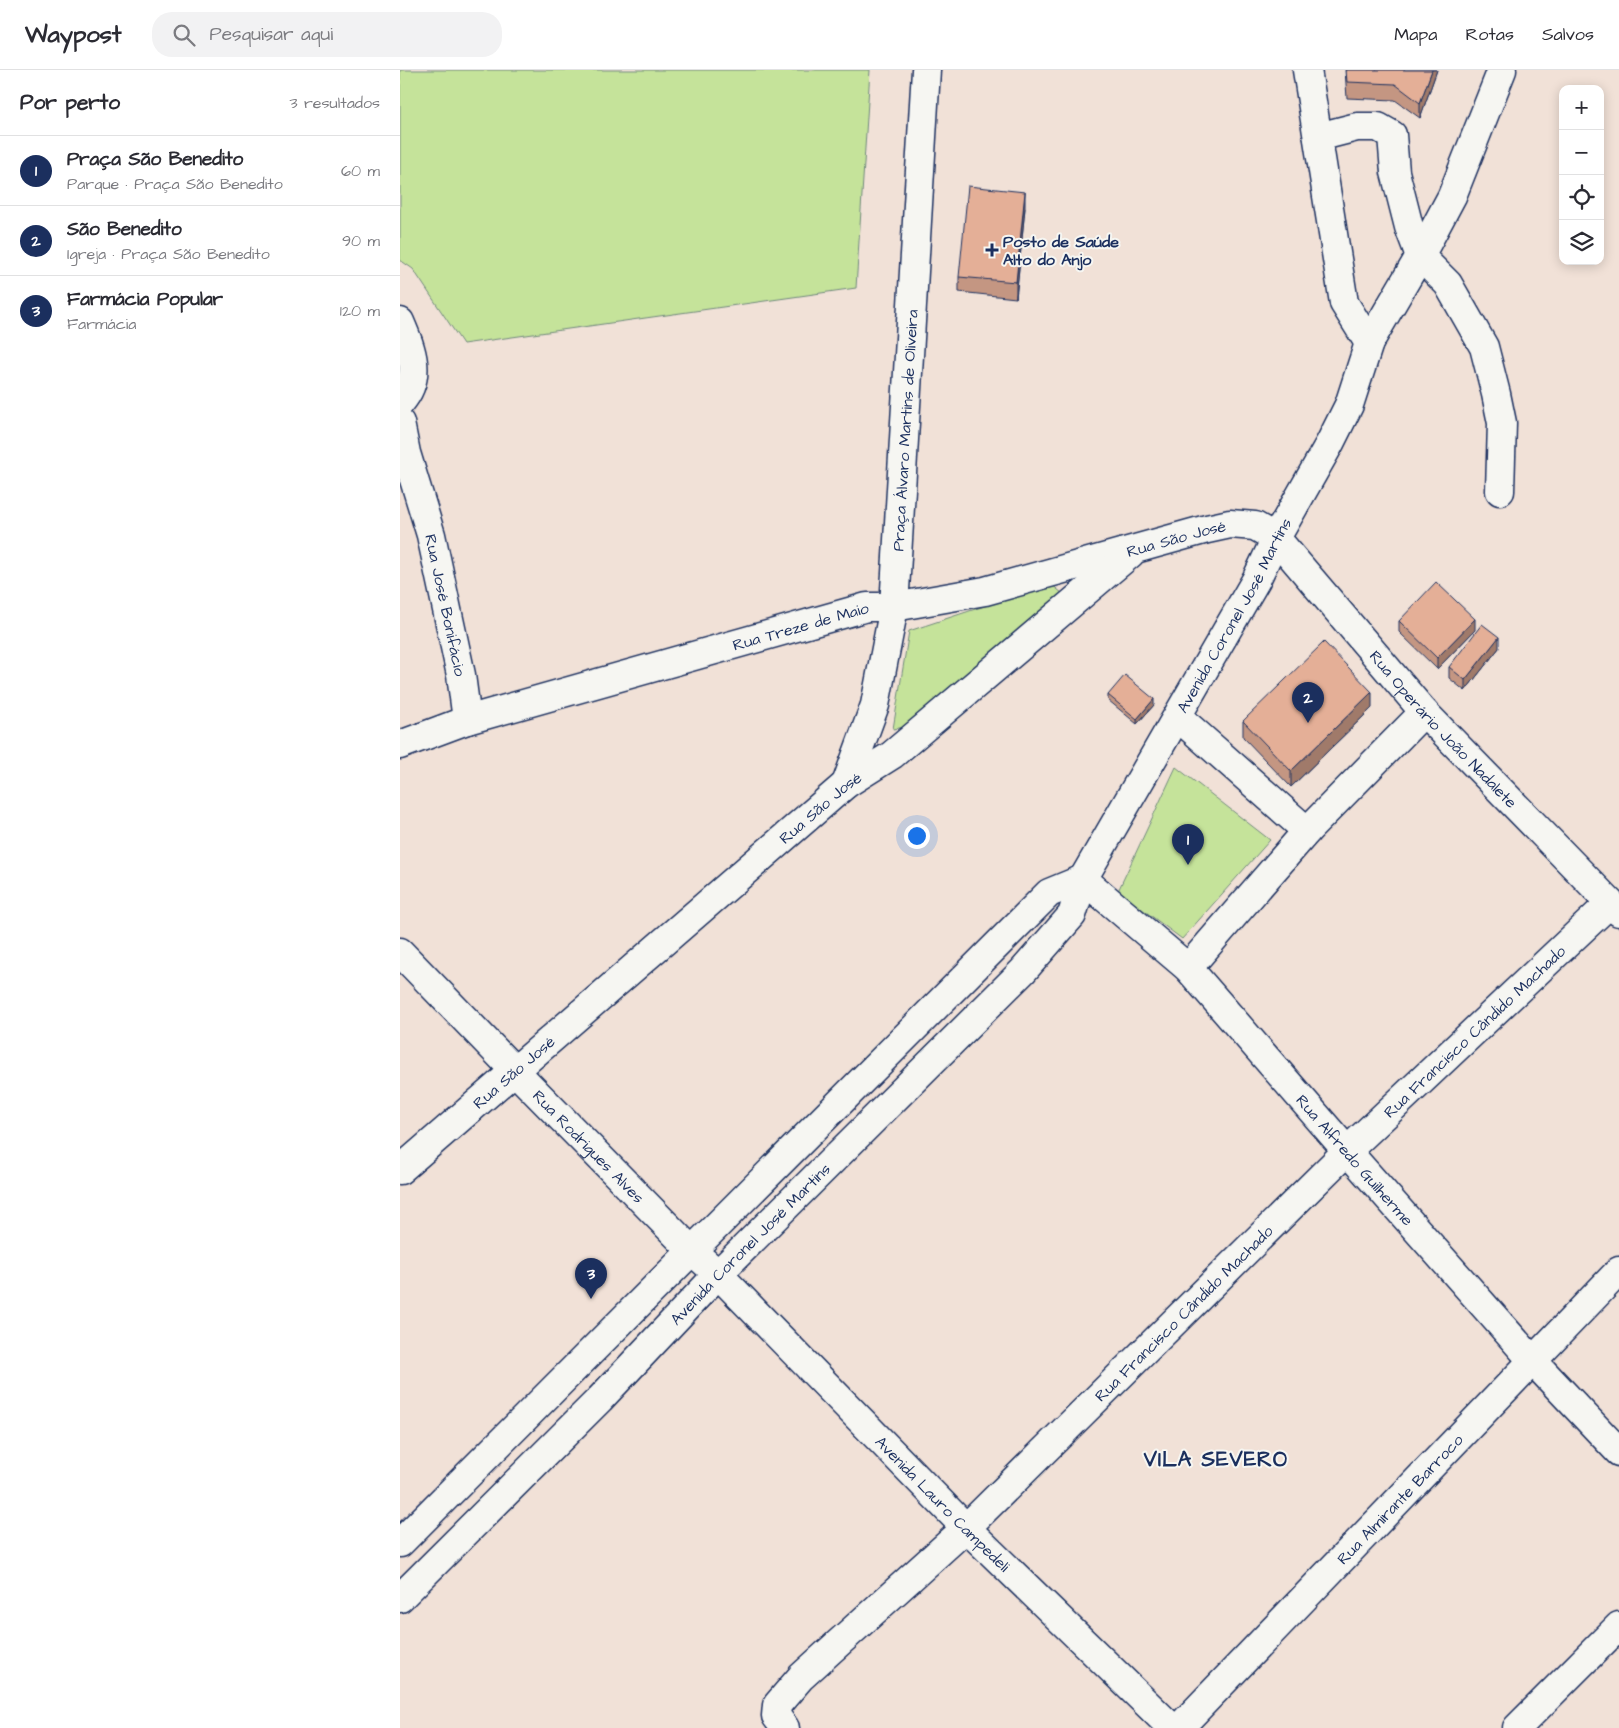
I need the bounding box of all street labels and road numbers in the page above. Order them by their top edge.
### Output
street label: Praça Álvaro Martins de Oliveira [887,309,924,552]
street label: Avenida Coronel José Martins [1172,514,1297,717]
street label: Rua São José [1124,515,1228,563]
street label: Rua José Bonifácio [419,532,471,678]
street label: Rua Treze de Maio [730,597,871,656]
street label: Rua Operário João Nadalete [1364,646,1522,813]
street label: Rua São José [775,767,866,849]
street label: Rua Francisco Cândido Machado [1379,941,1571,1123]
street label: Rua São José [468,1031,560,1114]
street label: Rua Rodrigues Alves [527,1085,649,1209]
street label: Rua Alfredo Guilherme [1291,1090,1418,1231]
street label: Avenida Coronel José Martins [665,1158,836,1330]
street label: Rua Francisco Cândido Machado [1090,1220,1278,1407]
street label: Rua Almirante Barroco [1332,1429,1468,1570]
street label: Avenida Lauro Campedeli [870,1431,1015,1577]

